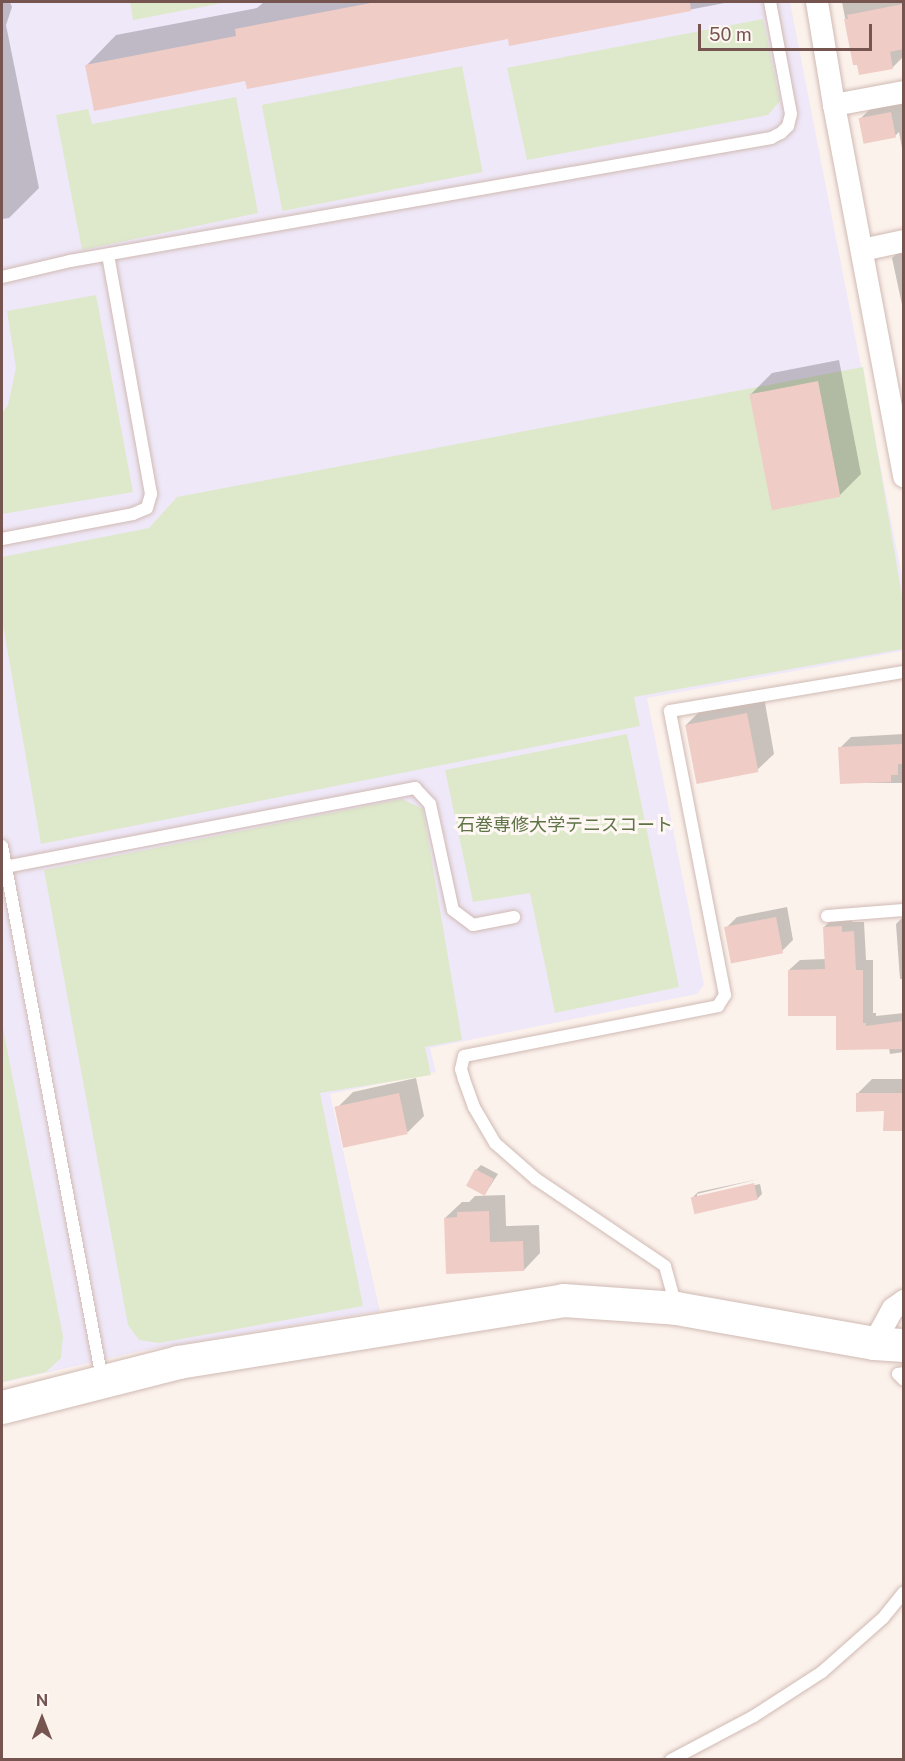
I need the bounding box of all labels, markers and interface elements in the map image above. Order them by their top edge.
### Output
scale bar [701,12,875,50]
text: 50 m [709,24,752,45]
park label: 石巻専修大学テニスコート [457,814,673,836]
north arrow [12,1689,72,1749]
text: N [36,1691,48,1710]

